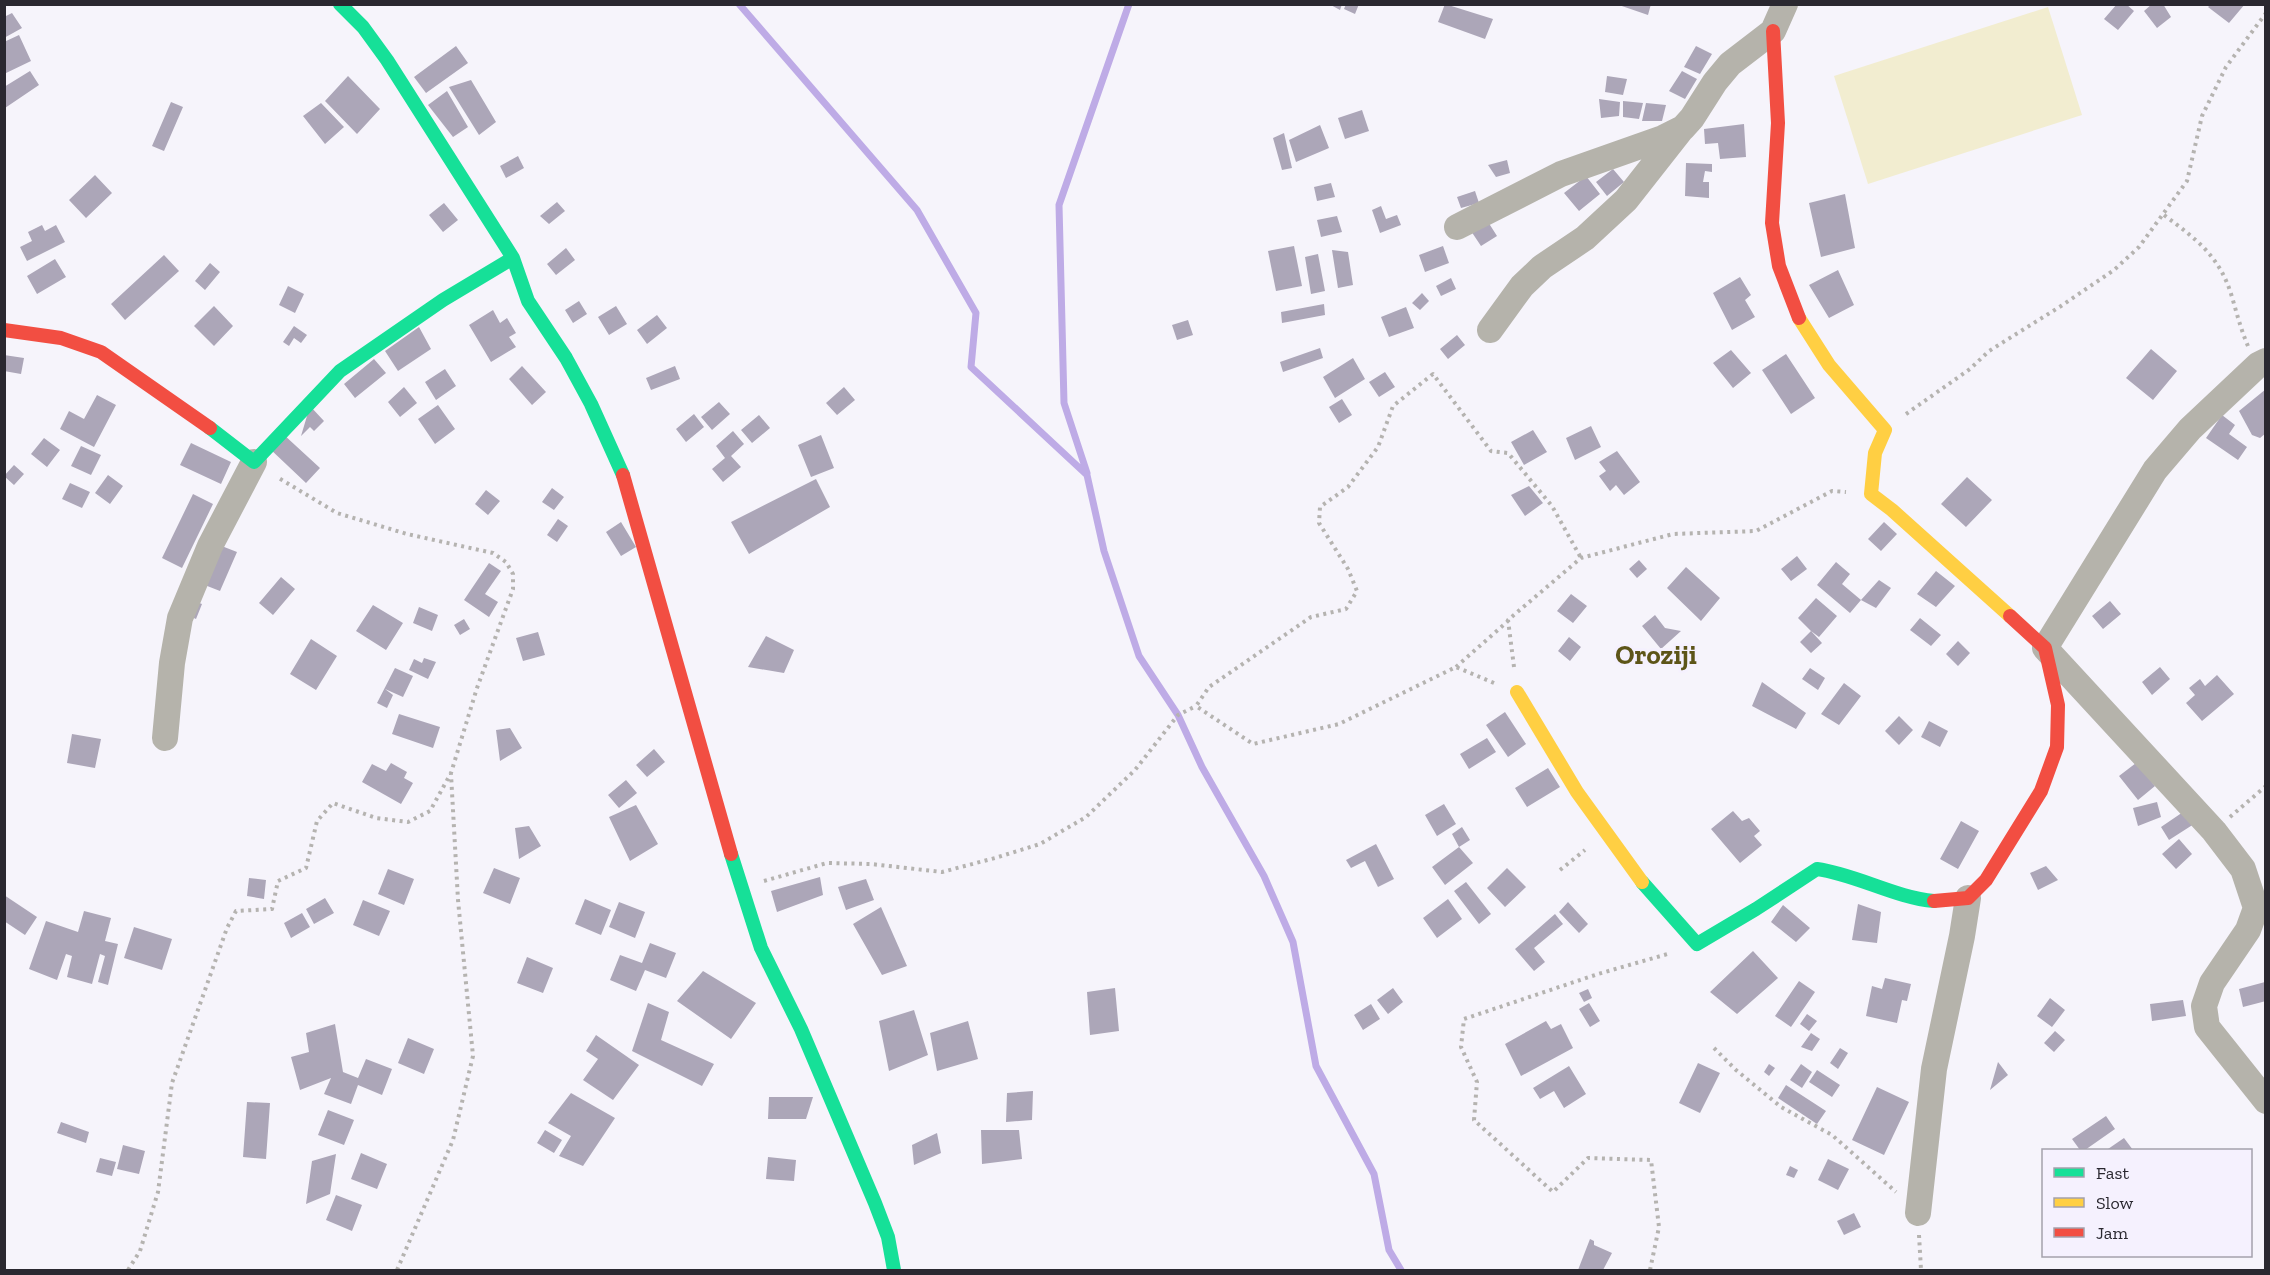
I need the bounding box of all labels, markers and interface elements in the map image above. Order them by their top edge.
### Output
district label: Oroziji [1615,639,1697,671]
legend [2042,1149,2252,1257]
text: Fast [2096,1162,2129,1184]
text: Slow [2096,1192,2133,1214]
text: Jam [2096,1222,2128,1244]

